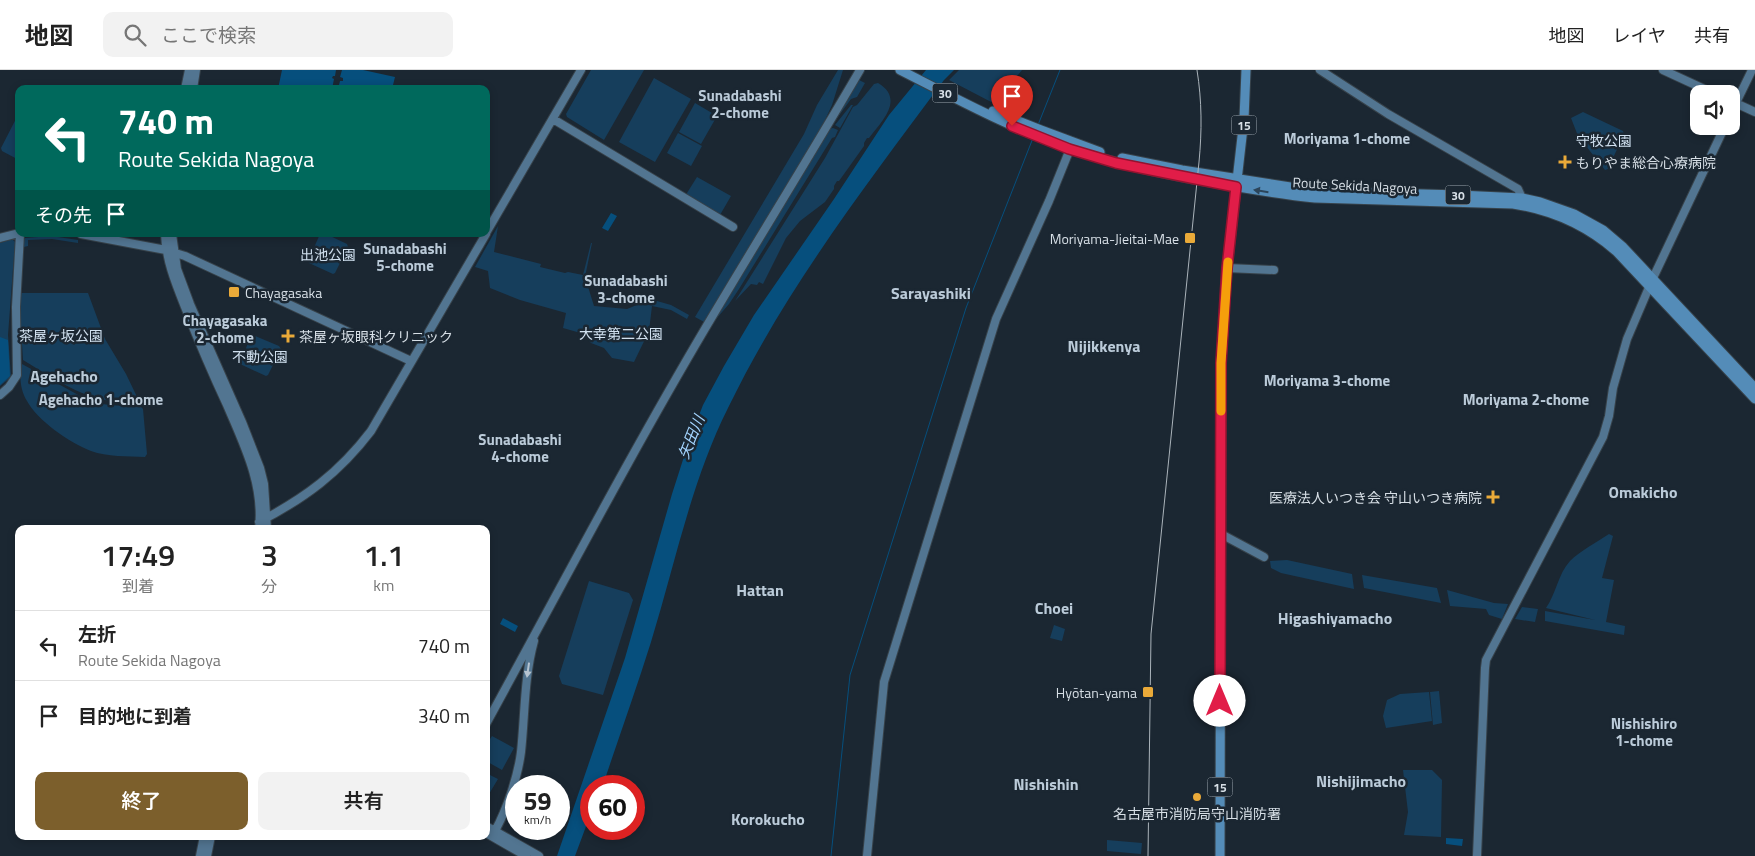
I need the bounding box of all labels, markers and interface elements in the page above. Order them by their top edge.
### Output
search box [103,12,453,57]
text: 地図 [25,17,73,53]
text: ここで検索 [161,20,256,49]
icon: search [121,21,149,49]
text: 地図 [1549,22,1585,49]
text: レイヤ [1613,22,1666,49]
text: 共有 [1694,22,1730,49]
pin [991,75,1033,126]
icon: arrive [998,82,1026,110]
road number: 30 [932,83,958,102]
district label: Sunadabashi 2-chome [698,84,782,124]
map controls [1690,85,1740,135]
button: sound [1690,85,1740,135]
text: 740 m [118,94,214,148]
icon: left [35,105,100,170]
road number: 15 [1232,116,1256,134]
district label: Moriyama 1-chome [1284,127,1411,150]
park label: 守牧公園 [1576,130,1632,151]
text: Route Sekida Nagoya [118,142,314,176]
place label: もりやま総合心療病院 [1576,152,1716,173]
marker: もりやま総合心療病院 [1558,155,1572,169]
street label: Route Sekida Nagoya [1292,171,1418,199]
road number: 30 [1446,186,1470,204]
one-way arrow [1253,187,1269,195]
text: その先 [35,200,92,229]
icon: arrive [102,200,130,228]
place label: Moriyama-Jieitai-Mae [1050,228,1179,249]
marker: Moriyama-Jieitai-Mae [1183,231,1197,245]
district label: Sunadabashi 5-chome [363,237,447,277]
park label: 出池公園 [300,244,356,265]
district label: Sunadabashi 3-chome [584,269,668,309]
district label: Sarayashiki [891,281,971,305]
place label: Chayagasaka [245,282,322,303]
marker: Chayagasaka [227,285,241,299]
district label: Chayagasaka 2-chome [183,309,268,349]
park label: 大幸第二公園 [579,323,663,344]
park label: 茶屋ヶ坂公園 [19,325,103,346]
place label: 茶屋ヶ坂眼科クリニック [299,326,453,347]
marker: 茶屋ヶ坂眼科クリニック [281,329,295,343]
district label: Nijikkenya [1068,334,1140,358]
park label: 不動公園 [232,346,288,367]
district label: Agehacho [30,364,98,388]
district label: Moriyama 3-chome [1264,369,1391,392]
district label: Agehacho 1-chome [39,388,164,411]
district label: Moriyama 2-chome [1463,388,1590,411]
water label: 矢田川 [672,410,711,462]
district label: Sunadabashi 4-chome [478,428,562,468]
district label: Omakicho [1609,480,1677,504]
place label: 医療法人いつき会 守山いつき病院 [1269,487,1482,508]
marker: 医療法人いつき会 守山いつき病院 [1486,490,1500,504]
text: 17:49 [101,532,175,578]
text: 3 [261,532,278,578]
text: 1.1 [363,532,404,578]
text: km [373,573,394,597]
text: 到着 [122,574,154,598]
text: 分 [261,574,277,598]
district label: Hattan [736,578,784,602]
district label: Choei [1035,596,1073,620]
district label: Higashiyamacho [1278,606,1392,630]
text: 左折 [78,619,116,648]
text: 740 m [418,631,470,660]
icon: left [35,632,63,660]
text: Route Sekida Nagoya [78,648,221,672]
one-way arrow [524,662,532,678]
position arrow [1193,674,1245,726]
place label: Hyōtan-yama [1056,682,1137,703]
marker: Hyōtan-yama [1141,685,1155,699]
text: 目的地に到着 [78,701,192,730]
text: 340 m [418,701,470,730]
icon: arrive [35,702,63,730]
district label: Nishishiro 1-chome [1611,712,1677,752]
district label: Nishijimacho [1316,769,1406,793]
button: 終了 [35,772,248,830]
button: 共有 [258,772,470,830]
district label: Nishishin [1013,772,1079,796]
speed limit sign: 60 [580,775,645,840]
road number: 15 [1208,778,1232,796]
text: 59 [523,782,552,820]
marker: 名古屋市消防局守山消防署 [1191,791,1203,803]
place label: 名古屋市消防局守山消防署 [1113,803,1281,824]
district label: Korokucho [731,807,805,831]
text: km/h [524,810,551,829]

